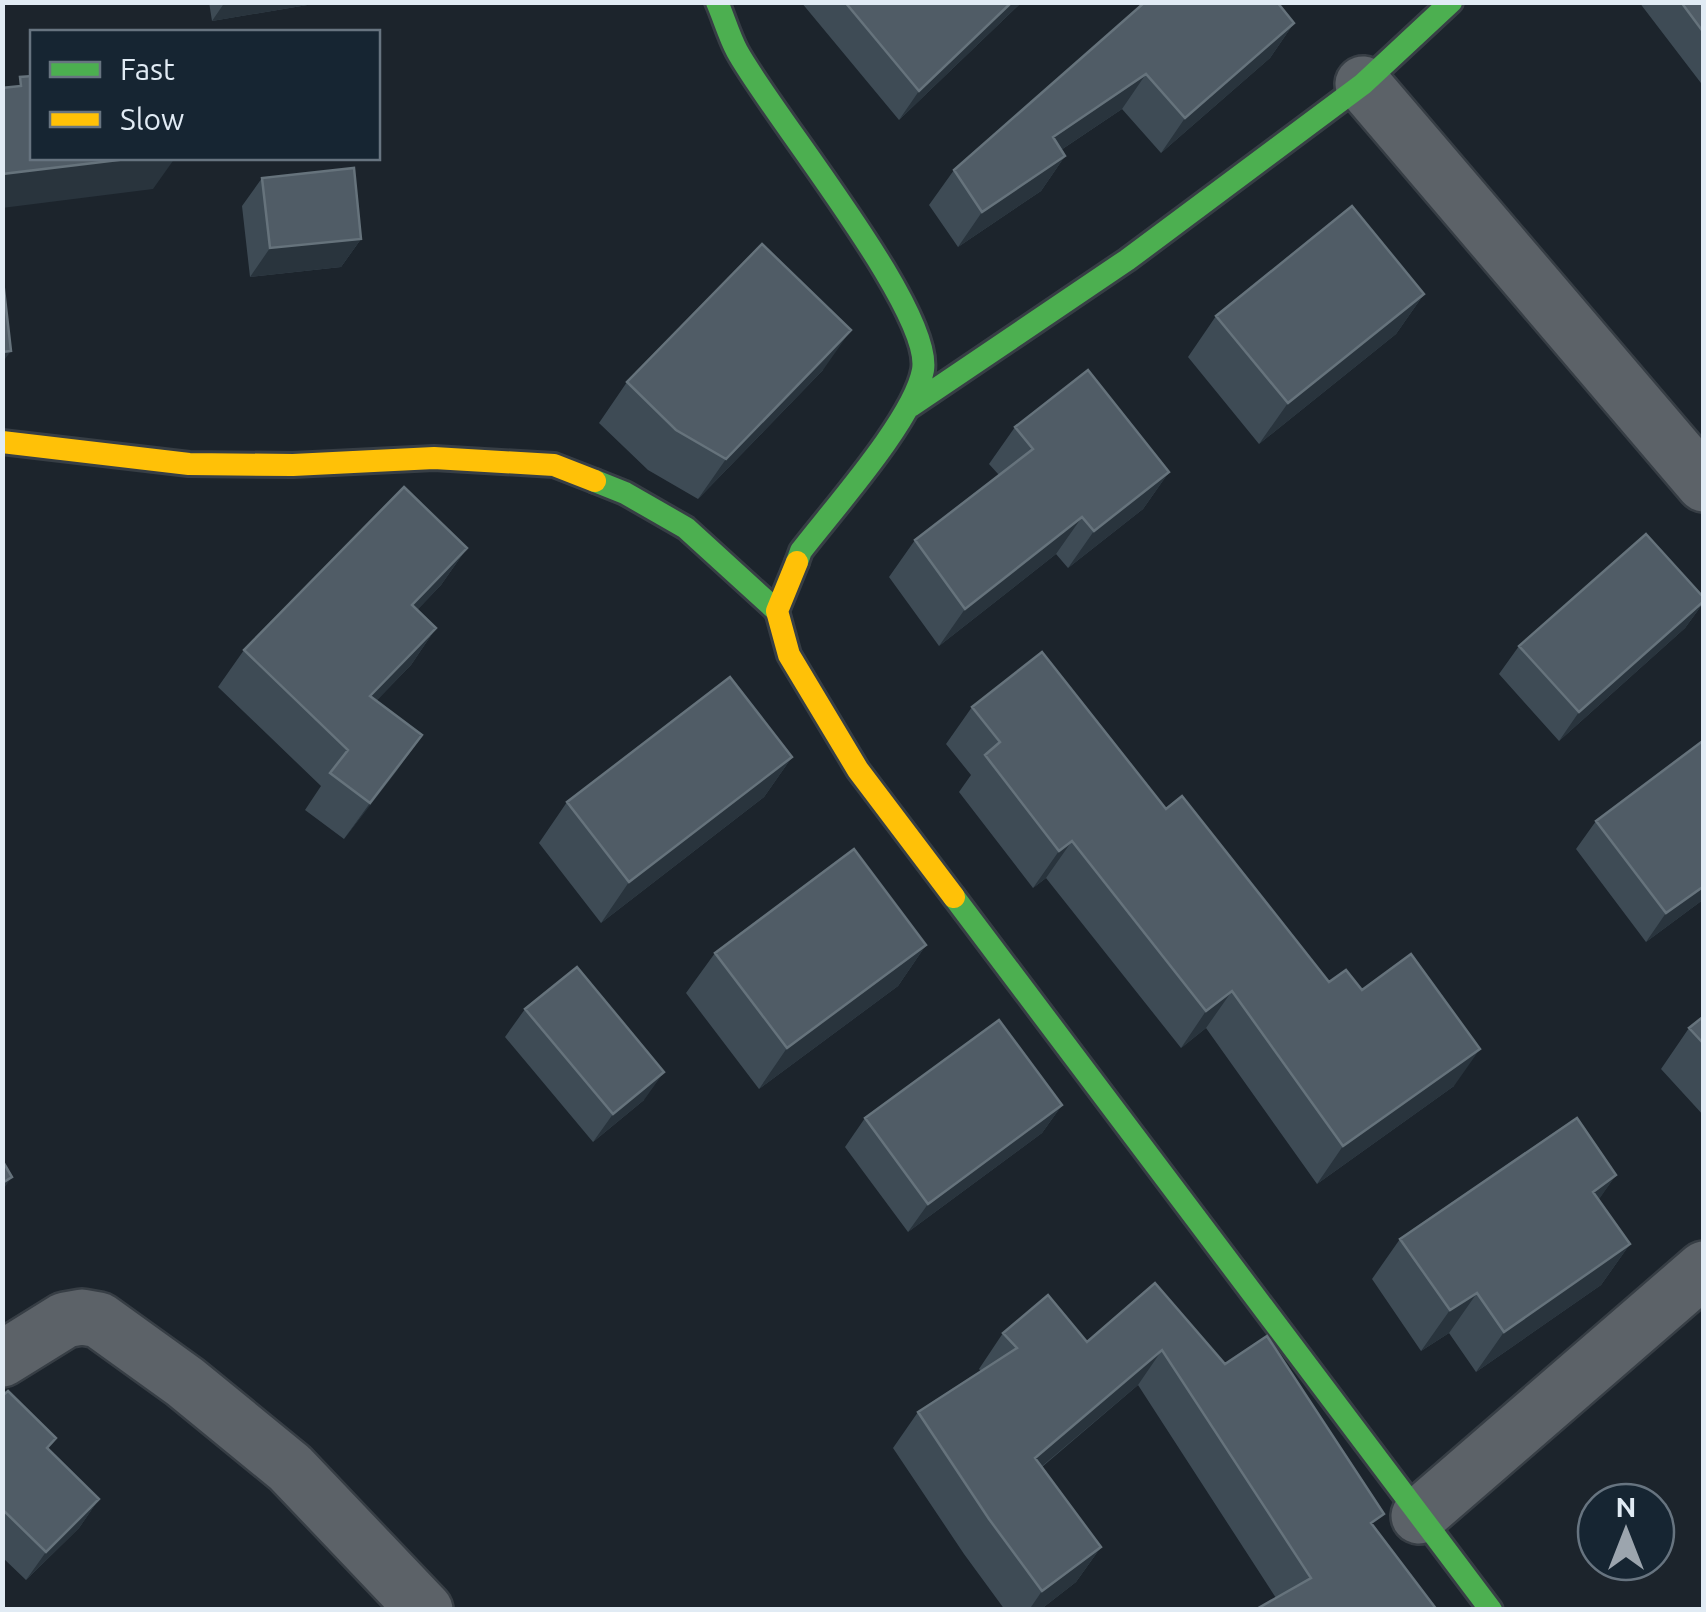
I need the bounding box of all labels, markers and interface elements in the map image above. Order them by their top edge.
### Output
legend [30,30,380,160]
text: Fast [120,52,175,86]
text: Slow [120,102,184,136]
north arrow [1576,1482,1676,1582]
text: N [1616,1491,1636,1522]

